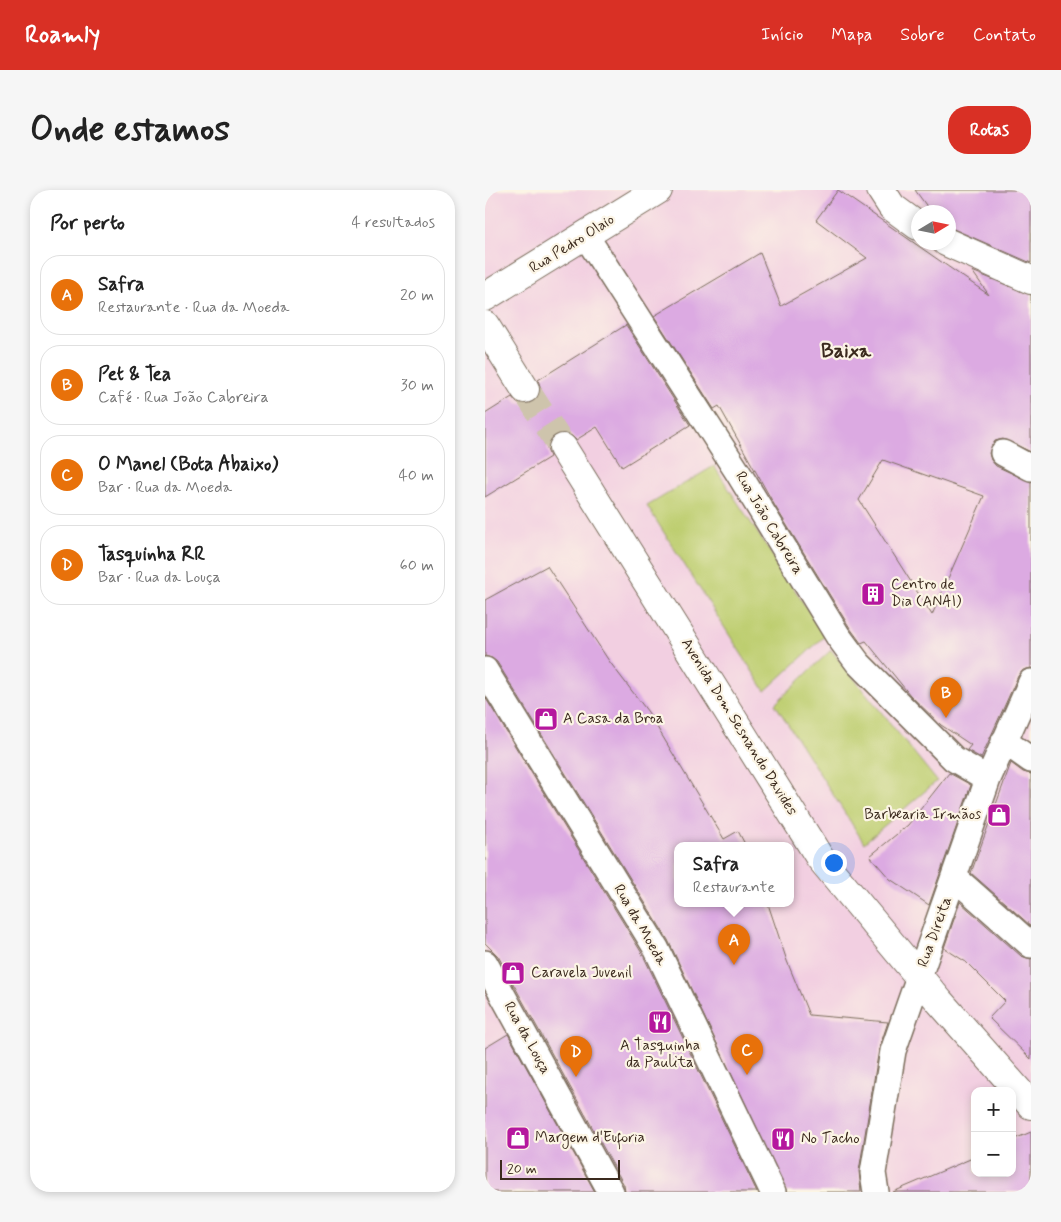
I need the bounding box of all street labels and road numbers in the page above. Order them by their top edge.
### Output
street label: Rua Pedro Olaio [526,210,618,278]
street label: Rua João Cabreira [730,468,808,578]
street label: Avenida Dom Sesnando Davides [676,635,802,820]
street label: Rua da Moeda [609,881,672,970]
street label: Rua Direita [913,894,957,970]
street label: Rua da Louça [499,998,555,1078]

